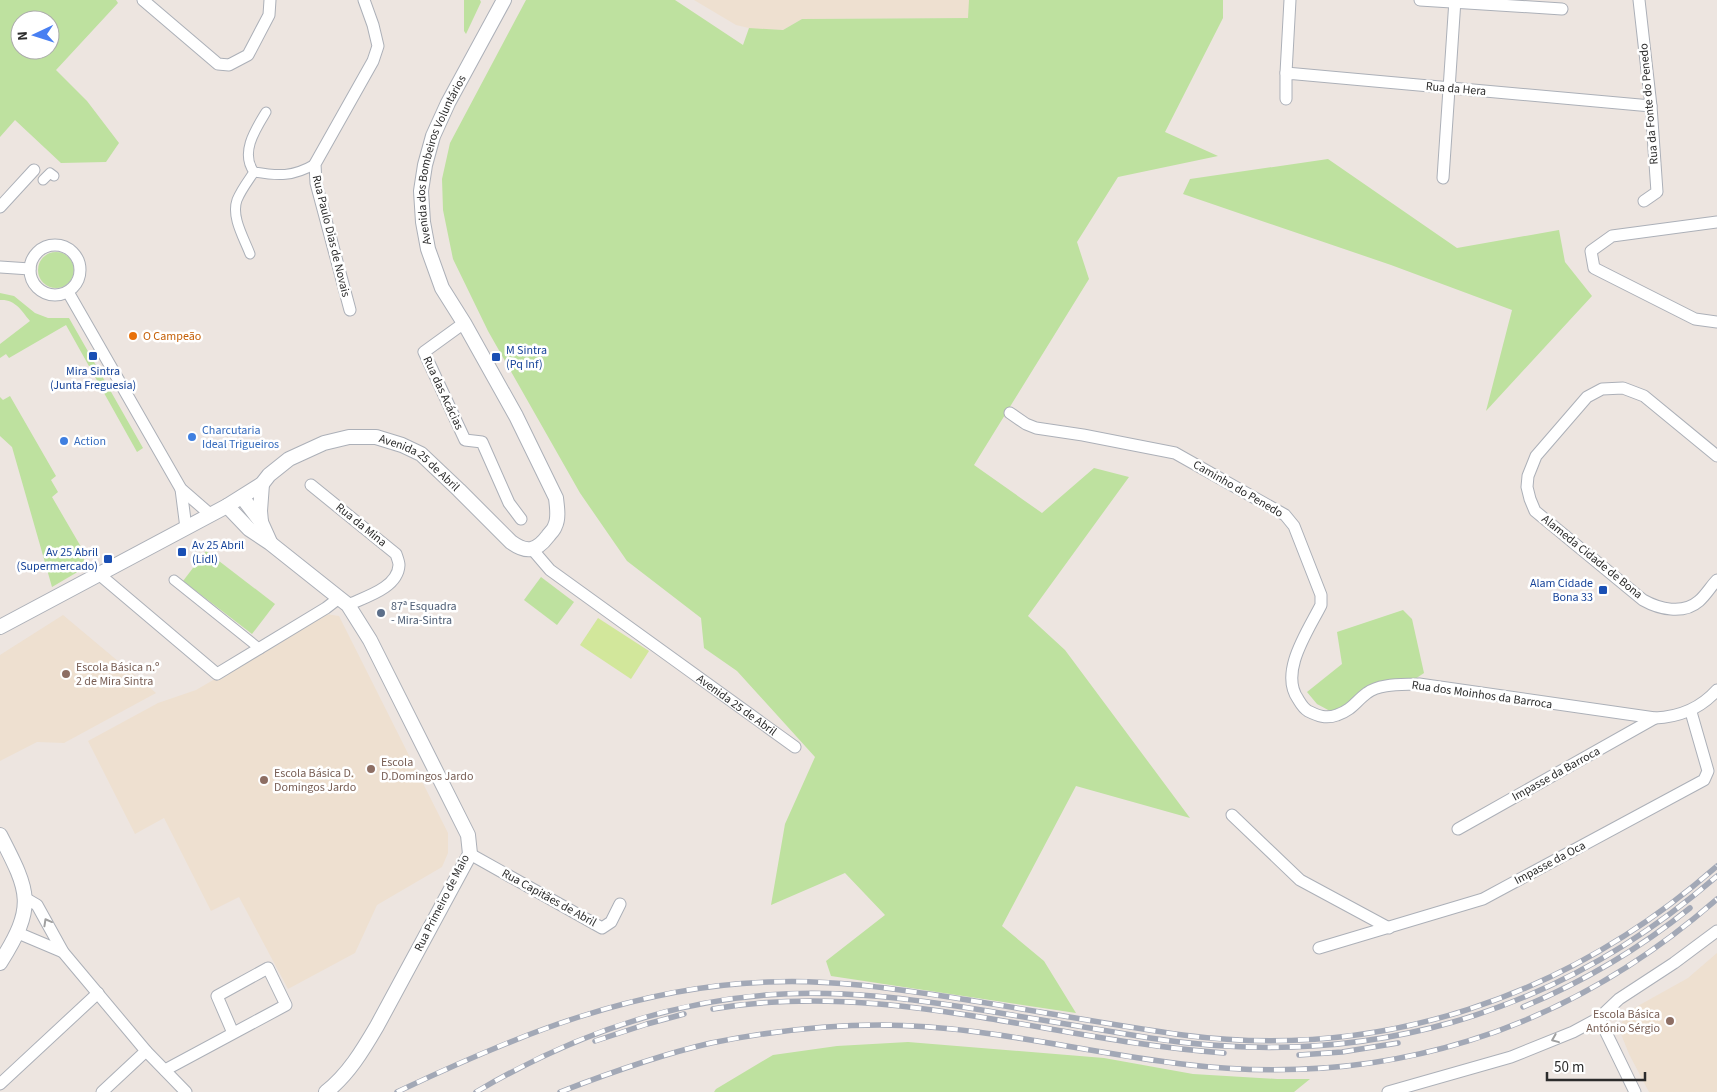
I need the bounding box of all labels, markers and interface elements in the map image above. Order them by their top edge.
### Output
north arrow [10,10,60,60]
text: N [13,30,33,41]
street label: Rua da Fonte do Penedo [1635,43,1663,165]
street label: Avenida dos Bombeiros Voluntários [412,72,470,246]
street label: Rua da Hera [1425,78,1487,100]
street label: Rua Paulo Dias de Novais [308,173,354,299]
place label: O Campeão [143,328,201,345]
marker: O Campeão [127,330,139,342]
place label: M Sintra (Pq Inf) [506,342,547,373]
marker: Mira Sintra (Junta Freguesia) [87,350,99,362]
marker: M Sintra (Pq Inf) [490,351,502,363]
street label: Rua das Acácias [419,353,467,433]
place label: Mira Sintra (Junta Freguesia) [50,363,136,394]
place label: Charcutaria Ideal Trigueiros [202,422,279,453]
street label: Avenida 25 de Abril [377,430,464,495]
marker: Charcutaria Ideal Trigueiros [186,431,198,443]
place label: Action [74,433,106,450]
marker: Action [58,435,70,447]
street label: Caminho do Penedo [1190,456,1286,522]
street label: Rua da Mina [332,499,390,551]
street label: Alameda Cidade de Bona [1538,511,1646,603]
place label: Av 25 Abril (Lidl) [192,537,244,568]
place label: Av 25 Abril (Supermercado) [17,544,98,575]
marker: Av 25 Abril (Lidl) [176,546,188,558]
marker: Av 25 Abril (Supermercado) [102,553,114,565]
place label: Alam Cidade Bona 33 [1530,575,1593,606]
marker: Alam Cidade Bona 33 [1597,584,1609,596]
place label: 87ª Esquadra - Mira-Sintra [391,598,457,629]
marker: 87ª Esquadra - Mira-Sintra [375,607,387,619]
place label: Escola Básica n.º 2 de Mira Sintra [76,659,160,690]
marker: Escola Básica n.º 2 de Mira Sintra [60,668,72,680]
street label: Avenida 25 de Abril [693,670,780,740]
street label: Rua dos Moinhos da Barroca [1411,677,1553,713]
street label: Impasse da Barroca [1509,743,1603,805]
place label: Escola D.Domingos Jardo [381,754,474,785]
marker: Escola D.Domingos Jardo [365,763,377,775]
place label: Escola Básica D. Domingos Jardo [274,765,356,796]
marker: Escola Básica D. Domingos Jardo [258,774,270,786]
street label: Impasse da Oca [1511,837,1589,889]
street label: Rua Primeiro de Maio [410,852,474,954]
street label: Rua Capitães de Abril [499,865,599,931]
one-way arrow [43,918,53,927]
place label: Escola Básica António Sérgio [1586,1006,1660,1037]
marker: Escola Básica António Sérgio [1664,1015,1676,1027]
one-way arrow [1551,1033,1560,1043]
scale bar [1547,1050,1644,1082]
text: 50 m [1554,1057,1584,1078]

